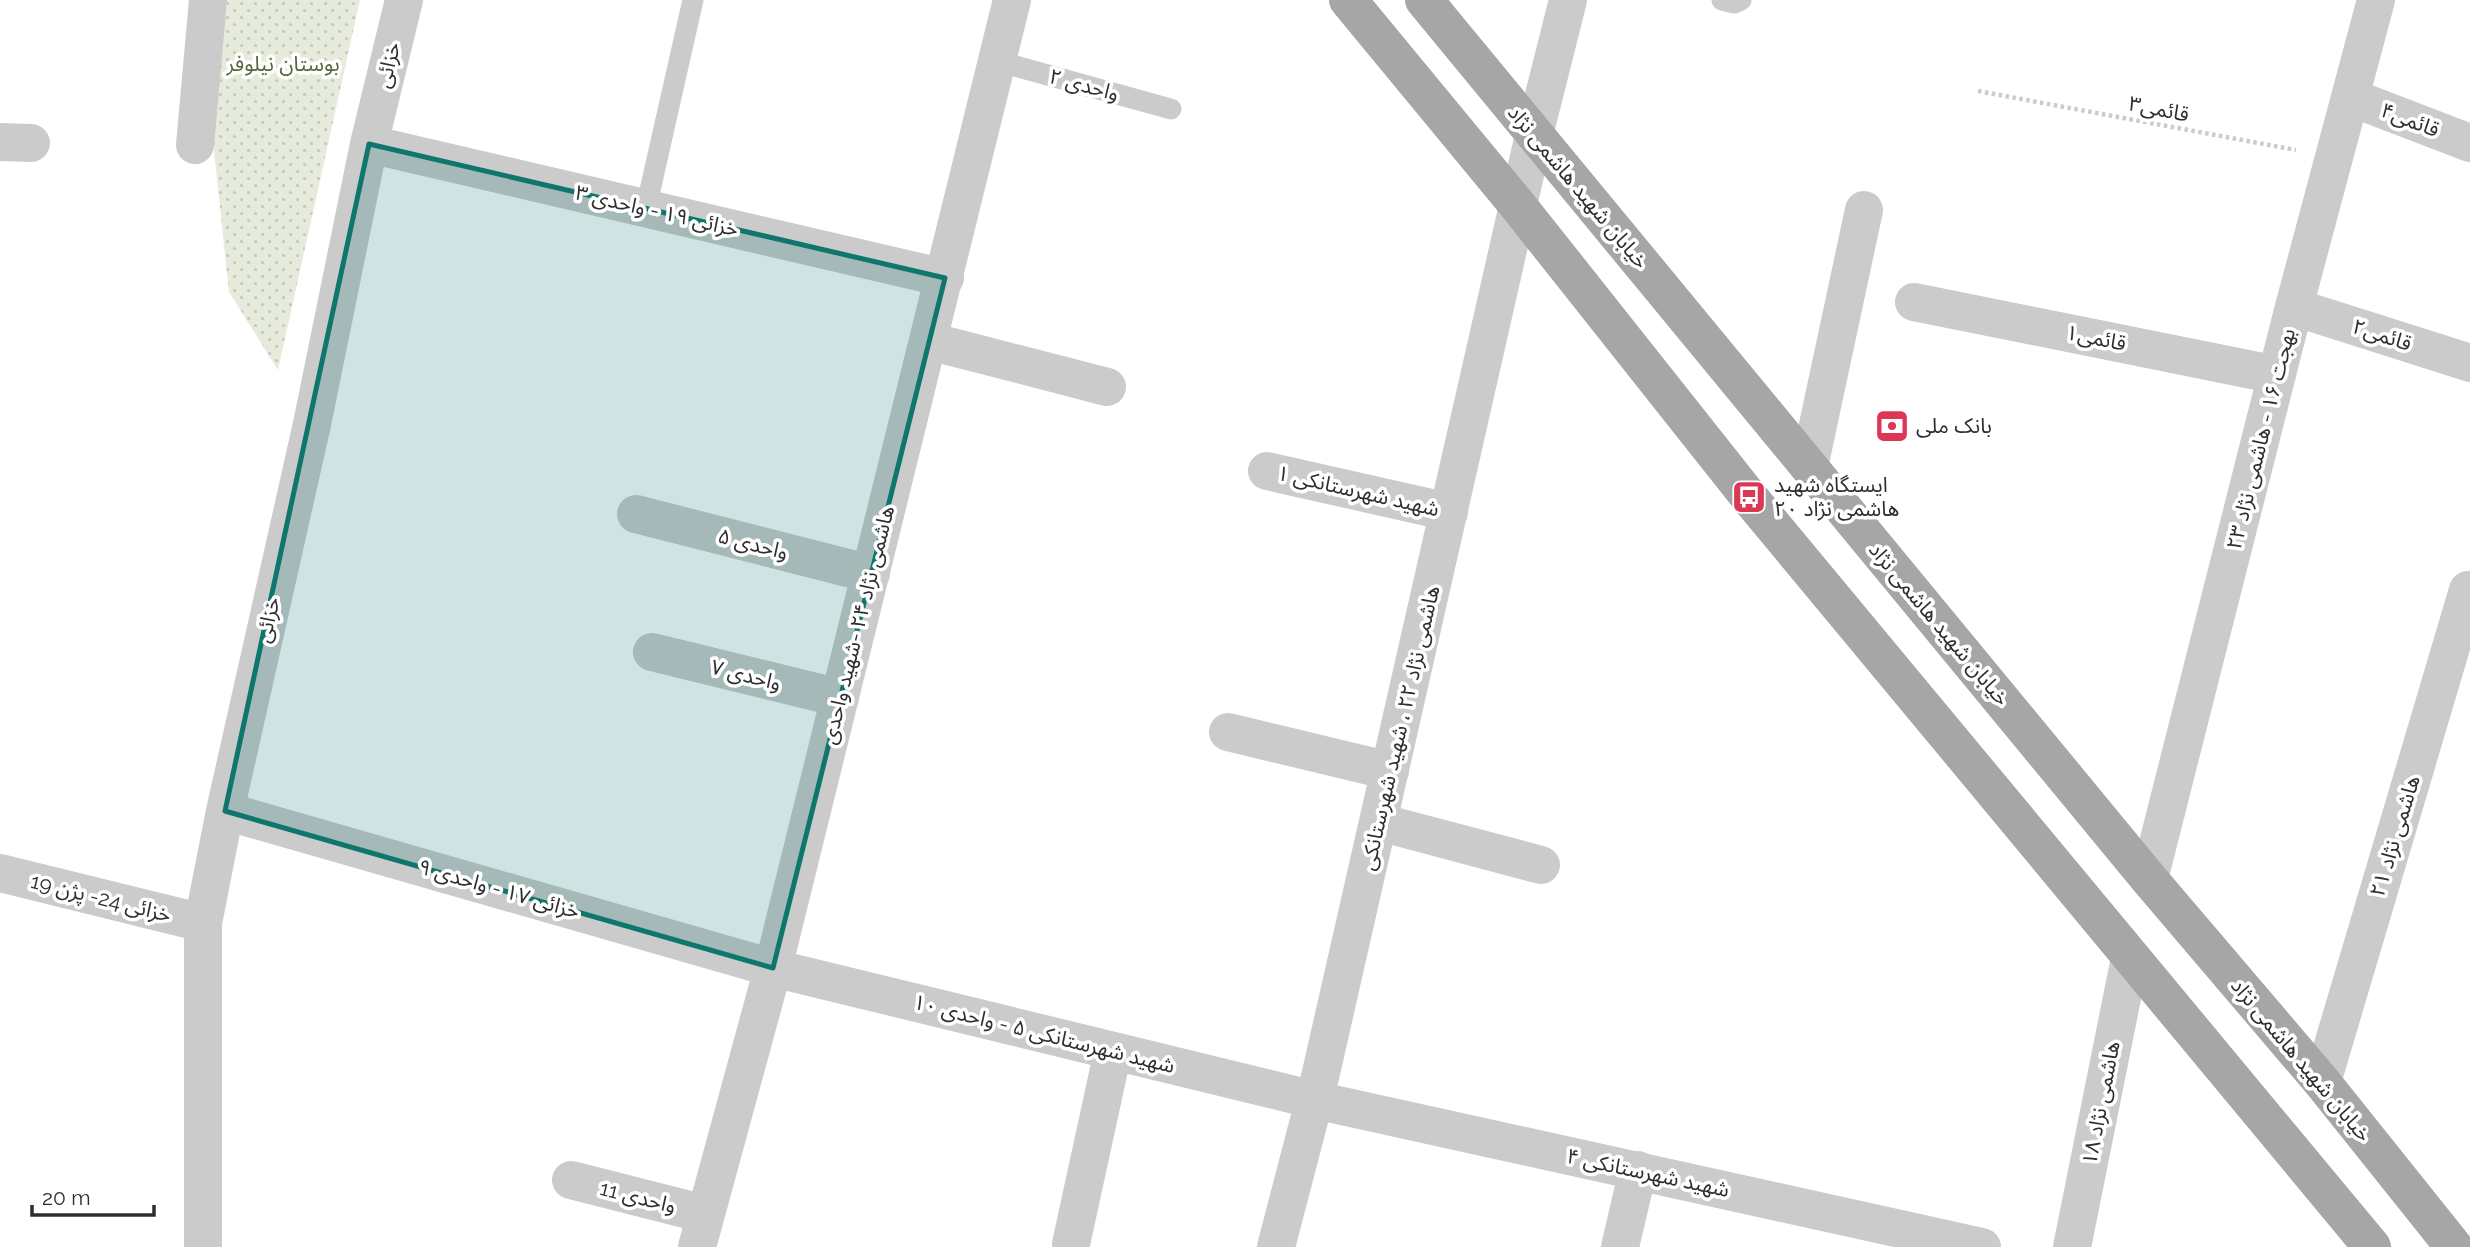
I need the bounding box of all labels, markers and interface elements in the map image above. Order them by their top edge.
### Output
street label: خزائی [370,39,405,90]
park label: بوستان نیلوفر [225,51,340,76]
street label: واحدی ۲ [1046,63,1122,106]
street label: قائمی۳ [2127,90,2191,127]
street label: قائمی۴ [2377,97,2443,142]
street label: خیابان شهید هاشمی نژاد [1503,100,1654,273]
street label: خزائی ۱۹ - واحدی ۳ [573,180,741,241]
street label: قائمی۲ [2349,313,2415,356]
street label: قائمی۱ [2064,319,2128,356]
street label: بهجت ۱۶ - هاشمی نژاد ۲۳ [2221,326,2300,552]
bank icon: بانک ملی [1873,407,1911,445]
place label: بانک ملی [1916,413,1992,438]
street label: شهید شهرستانکی ۱ [1275,460,1442,521]
place label: ایستگاه شهید هاشمی نژاد ۲۰ [1774,472,1899,521]
bus stop icon: ایستگاه شهید هاشمی نژاد ۲۰ [1730,478,1768,516]
street label: هاشمی نژاد ۲۴ -شهید واحدی [816,503,899,747]
street label: واحدی ۵ [716,523,791,564]
street label: خیابان شهید هاشمی نژاد [1864,537,2015,710]
street label: هاشمی نژاد ۲۲ ، شهید شهرستانکی [1355,583,1444,873]
street label: خزائی [250,595,285,645]
street label: واحدی ۷ [709,654,784,695]
street label: هاشمی نژاد ۲۱ [2364,772,2425,899]
street label: خزائی ۱۷ - واحدی ۹ [416,854,583,923]
street label: خزائی 24- پژن 19 [28,868,174,928]
street label: خیابان شهید هاشمی نژاد [2226,973,2377,1146]
street label: شهید شهرستانکی ۵ - واحدی ۱۰ [911,989,1177,1078]
street label: هاشمی نژاد ۱۸ [2076,1039,2125,1167]
street label: شهید شهرستانکی ۴ [1564,1143,1732,1202]
scale bar [32,1174,154,1218]
street label: واحدی 11 [598,1175,679,1218]
text: 20 m [42,1185,90,1210]

